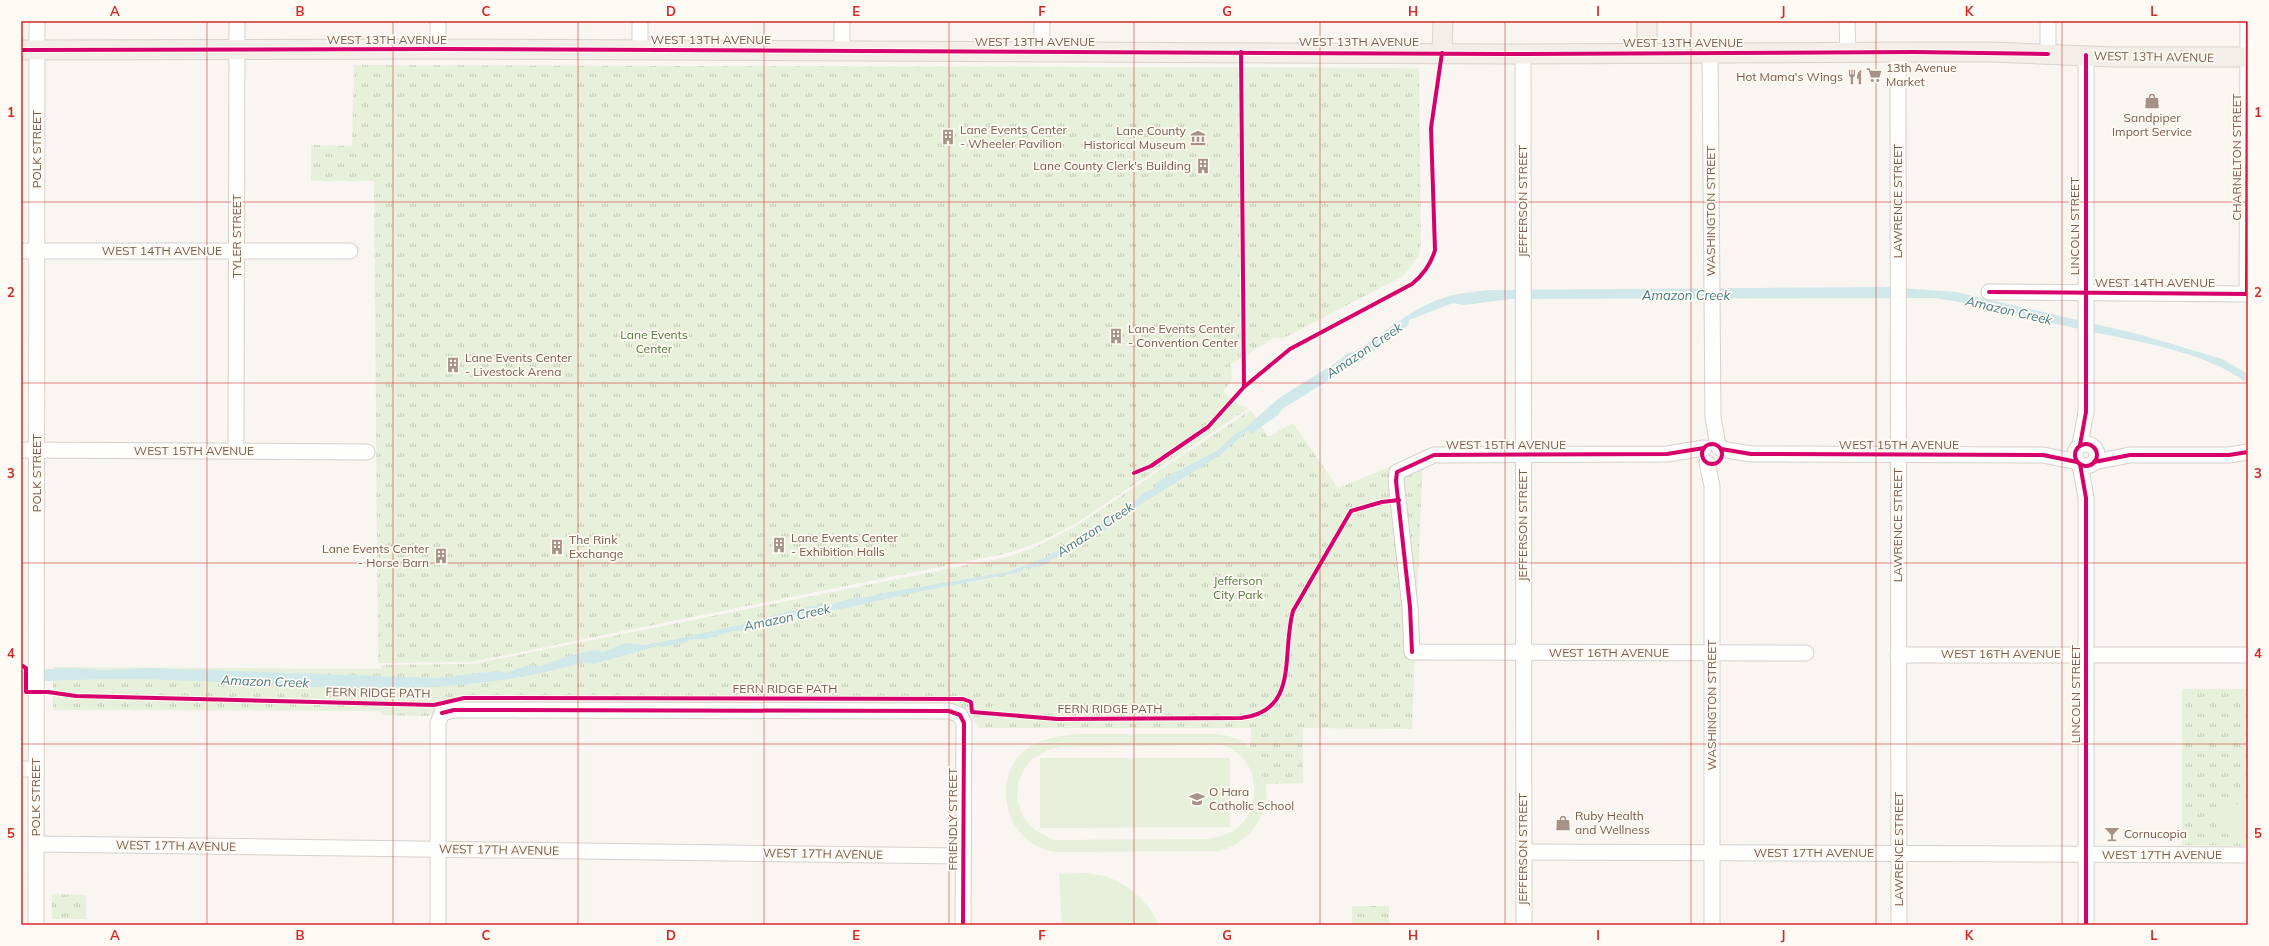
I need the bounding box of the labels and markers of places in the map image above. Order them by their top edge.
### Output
place label: 13th Avenue Market [1886,60,1957,89]
supermarket icon: 13th Avenue Market [1865,66,1883,84]
restaurant icon: Hot Mama's Wings [1846,68,1864,86]
place label: Hot Mama's Wings [1736,69,1843,84]
shop icon: Sandpiper Import Service [2143,92,2161,110]
place label: Sandpiper Import Service [2112,110,2192,139]
place label: Lane Events Center - Wheeler Pavilion [960,122,1068,151]
place label: Lane County Historical Museum [1084,123,1187,152]
building icon: Lane Events Center - Wheeler Pavilion [939,128,957,146]
museum icon: Lane County Historical Museum [1189,129,1207,147]
building icon: Lane County Clerk's Building [1194,157,1212,175]
place label: Lane County Clerk's Building [1033,158,1191,173]
place label: Lane Events Center - Convention Center [1128,321,1239,350]
building icon: Lane Events Center - Convention Center [1107,327,1125,345]
place label: Lane Events Center - Livestock Arena [465,350,573,379]
building icon: Lane Events Center - Livestock Arena [444,356,462,374]
place label: Lane Events Center - Exhibition Halls [791,530,899,559]
place label: The Rink Exchange [569,532,623,561]
building icon: Lane Events Center - Exhibition Halls [770,536,788,554]
building icon: The Rink Exchange [548,538,566,556]
place label: Lane Events Center - Horse Barn [322,541,430,570]
building icon: Lane Events Center - Horse Barn [432,547,450,565]
place label: O Hara Catholic School [1209,784,1294,813]
school or university icon: O Hara Catholic School [1188,790,1206,808]
place label: Ruby Health and Wellness [1575,808,1650,837]
shop icon: Ruby Health and Wellness [1554,814,1572,832]
bar icon: Cornucopia [2103,825,2121,843]
place label: Cornucopia [2124,826,2187,841]

